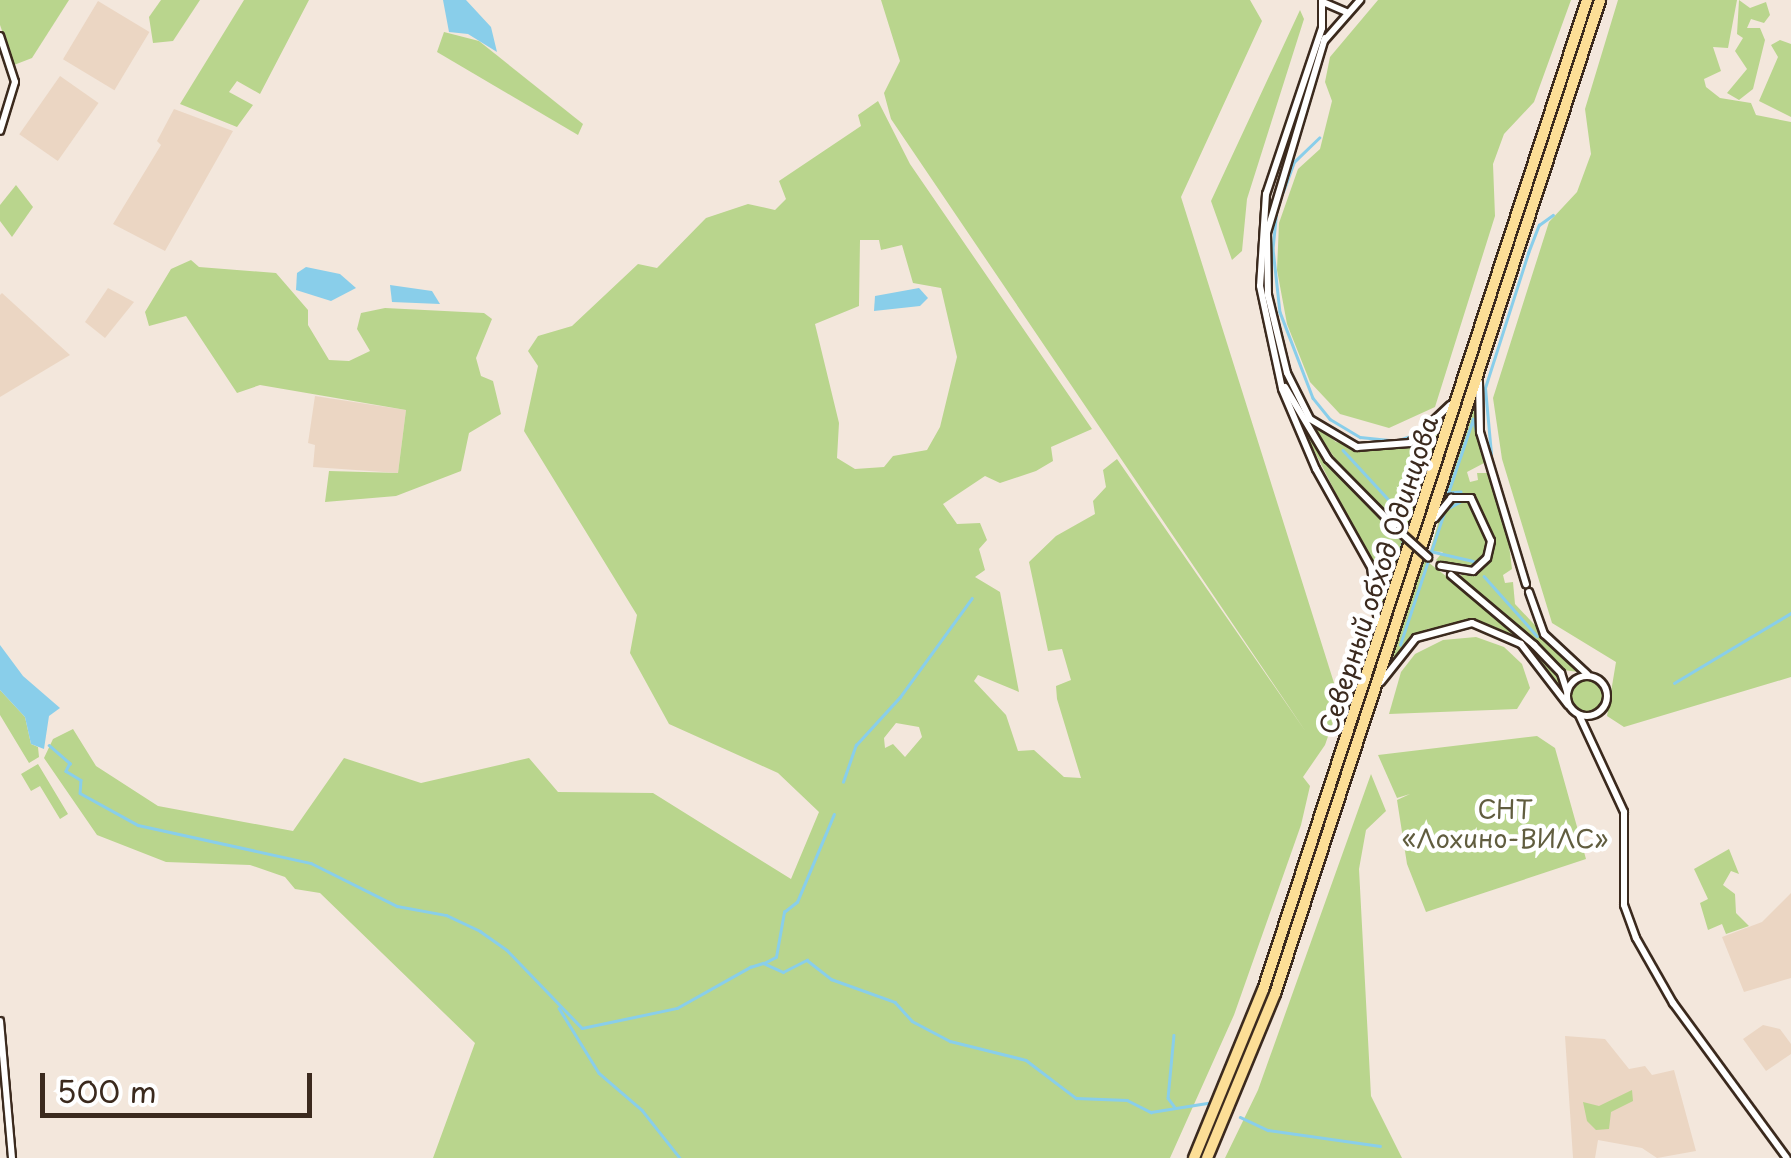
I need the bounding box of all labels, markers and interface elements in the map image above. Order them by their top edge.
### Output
street label: Северный обход Одинцова [1312,412,1444,738]
park label: СНТ «Лохино-ВИЛС» [1402,795,1608,854]
scale bar [45,1053,318,1115]
text: 500 m [57,1068,157,1113]

